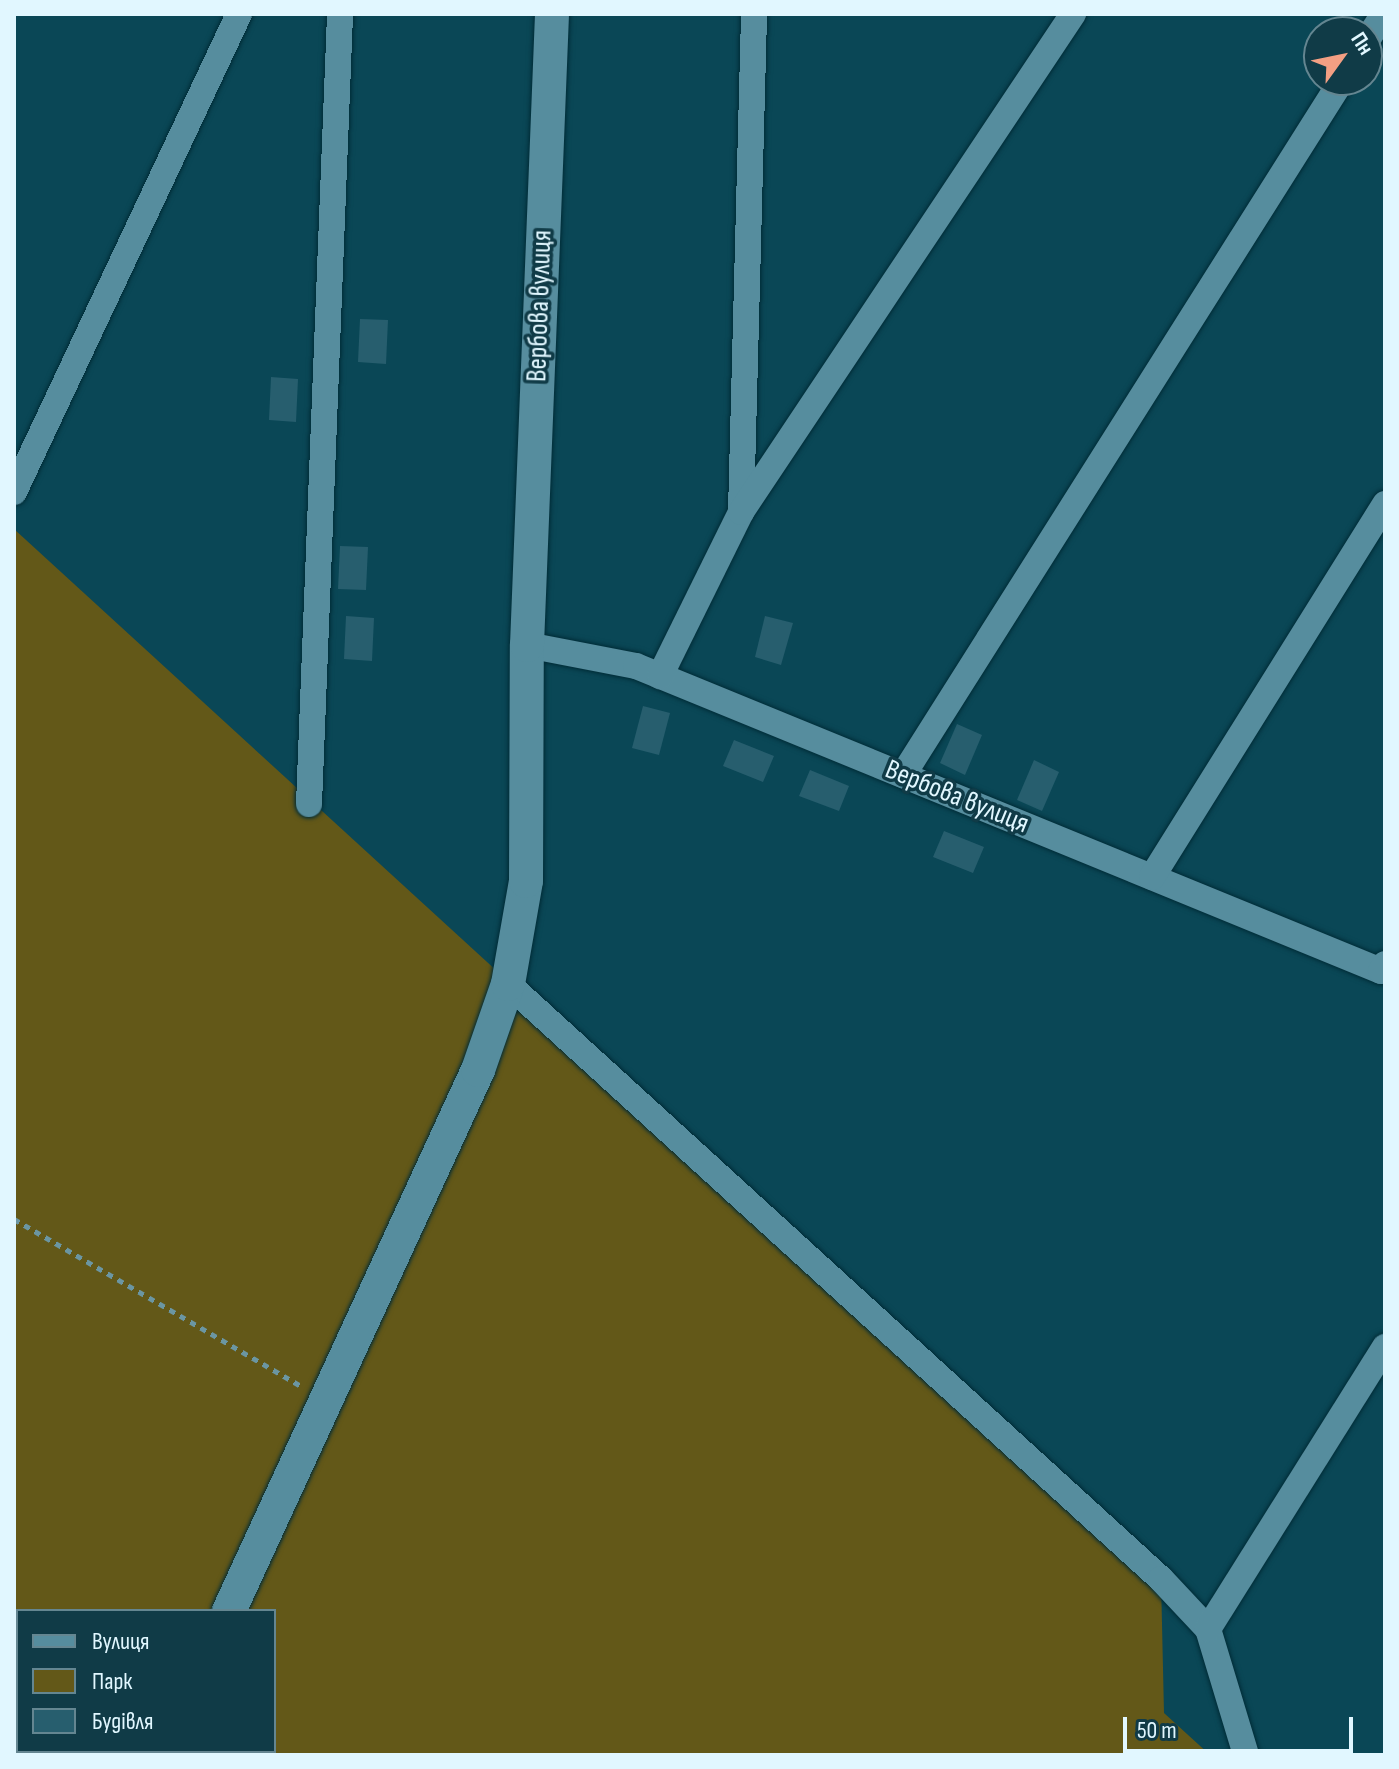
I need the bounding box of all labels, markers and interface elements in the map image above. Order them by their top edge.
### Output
north arrow [1303,16,1383,96]
text: Пн [1345,27,1379,60]
street label: Вербова вулиця [521,229,559,383]
street label: Вербова вулиця [880,753,1034,841]
legend [16,1609,276,1753]
text: Вулиця [92,1627,150,1656]
text: Парк [92,1667,132,1696]
scale bar [1127,1701,1357,1751]
text: Будівля [92,1707,153,1736]
text: 50 m [1137,1716,1177,1745]

